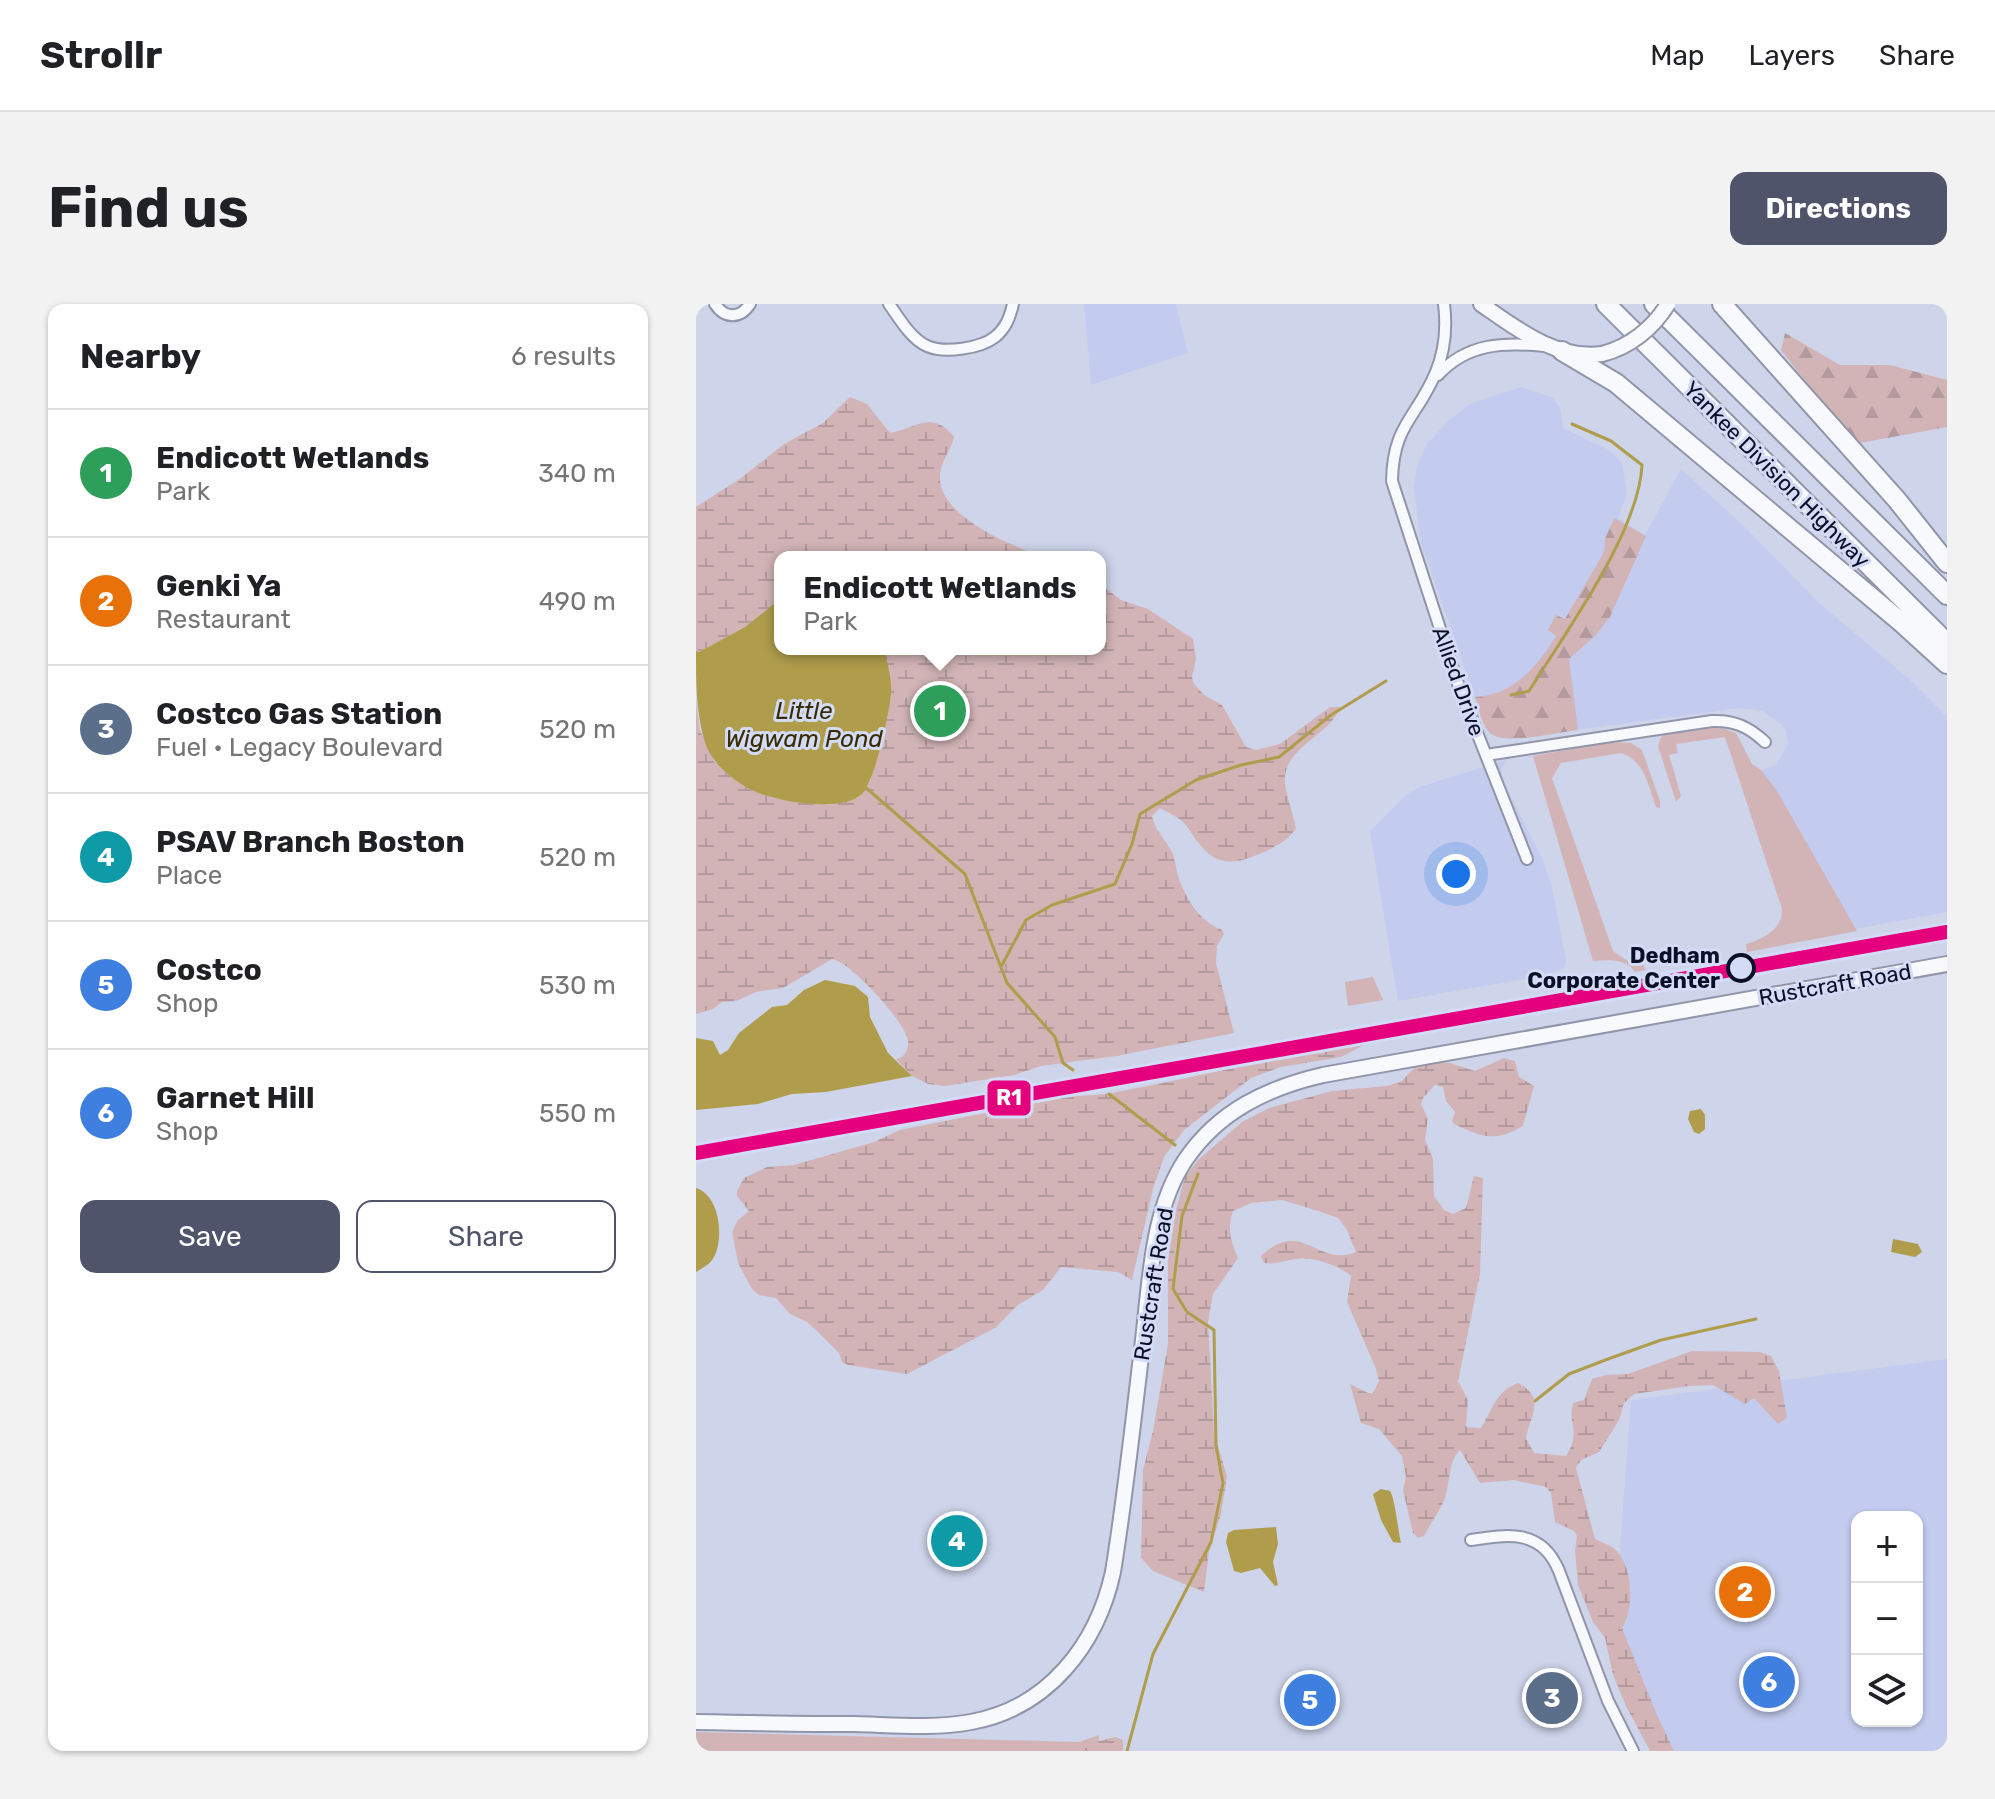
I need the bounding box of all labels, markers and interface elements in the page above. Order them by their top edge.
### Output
text: Strollr [40,32,162,78]
text: Map [1650,39,1705,72]
text: Layers [1749,39,1835,72]
text: Share [1879,39,1955,72]
button: Directions [1730,172,1947,245]
text: Find us [48,175,249,241]
text: Nearby [80,336,201,377]
text: 6 results [511,341,616,372]
street label: Yankee Division Highway [1678,375,1876,573]
text: Endicott Wetlands [156,440,429,476]
text: 1 [100,458,112,489]
text: 340 m [538,458,616,489]
text: Park [156,476,210,507]
popup [774,551,1106,655]
text: Genki Ya [156,568,282,604]
text: Endicott Wetlands [803,570,1077,606]
text: 2 [98,586,114,617]
text: 490 m [539,586,616,617]
text: Restaurant [156,604,291,635]
text: Park [803,606,857,637]
street label: Allied Drive [1426,623,1491,740]
pin: 1 [914,681,966,741]
text: Costco Gas Station [156,696,442,732]
water label: Little Wigwam Pond [725,697,884,753]
text: 3 [97,714,115,745]
text: 520 m [539,714,616,745]
text: Fuel · Legacy Boulevard [156,732,443,763]
text: PSAV Branch Boston [156,824,465,860]
text: 4 [97,842,115,873]
text: 520 m [539,842,616,873]
your location [1436,854,1476,894]
text: Place [156,860,222,891]
place label: Dedham Corporate Center [1527,942,1720,994]
text: Costco [156,952,262,988]
marker: Dedham Corporate Center [1727,954,1755,982]
street label: Rustcraft Road [1757,958,1913,1011]
text: 5 [98,970,114,1001]
text: 530 m [539,970,616,1001]
text: Shop [156,988,218,1019]
line badge: R1 [986,1079,1032,1117]
text: Garnet Hill [156,1080,314,1116]
text: R1 [996,1084,1022,1111]
text: 6 [98,1098,114,1129]
text: 550 m [539,1098,616,1129]
text: Shop [156,1116,218,1147]
button: Save [80,1200,340,1273]
button: Share [356,1200,616,1273]
street label: Rustcraft Road [1128,1206,1179,1362]
pin: 4 [931,1511,983,1571]
map controls [1851,1511,1923,1727]
button: + [1851,1511,1923,1583]
pin: 2 [1719,1562,1771,1622]
button: − [1851,1583,1923,1655]
pin: 6 [1743,1652,1795,1712]
button: layers [1851,1655,1923,1727]
pin: 3 [1526,1668,1578,1728]
pin: 5 [1284,1670,1336,1730]

